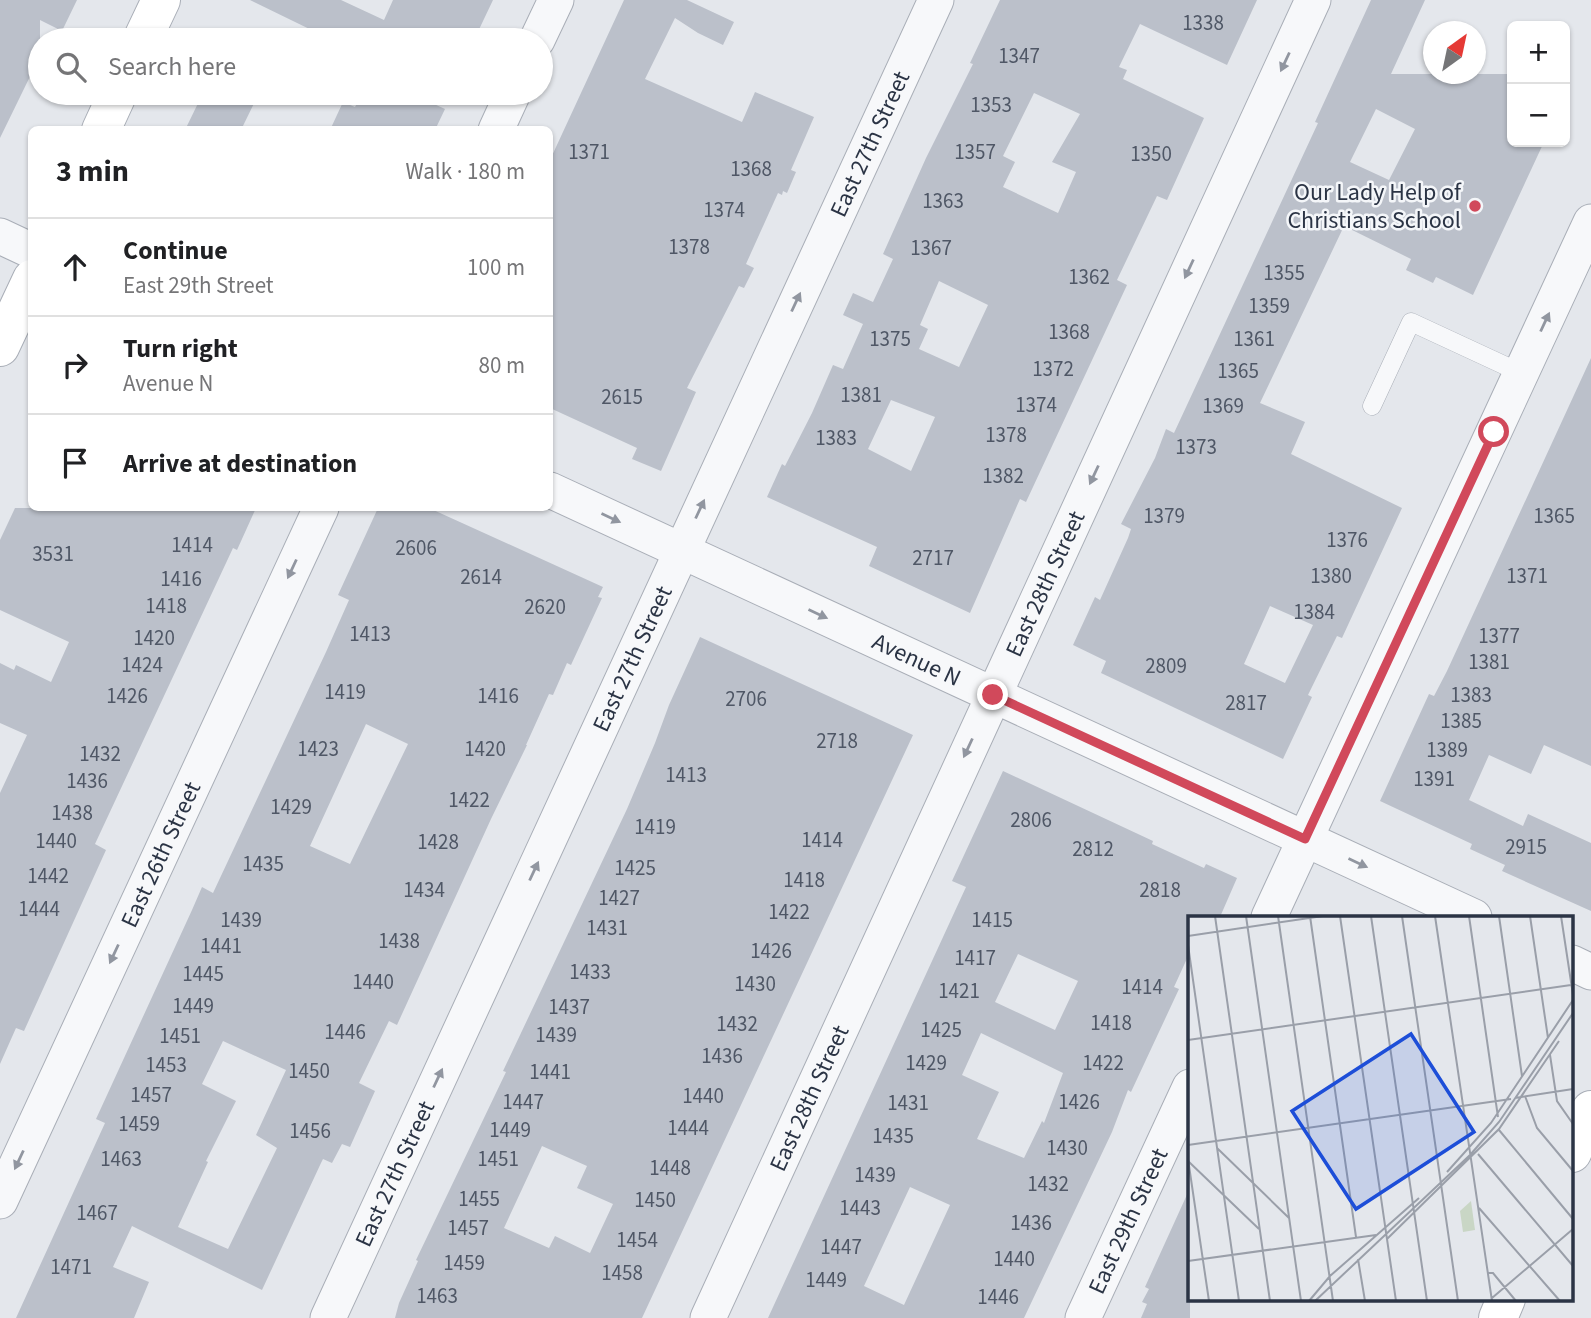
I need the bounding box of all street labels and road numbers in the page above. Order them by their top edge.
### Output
street label: East 27th Street [821,65,918,223]
street label: East 28th Street [996,505,1094,662]
street label: East 27th Street [583,580,681,738]
street label: Avenue N [867,624,967,695]
street label: East 26th Street [112,776,209,933]
street label: East 28th Street [760,1019,858,1177]
street label: East 27th Street [346,1095,443,1252]
street label: East 29th Street [1079,1142,1177,1300]

